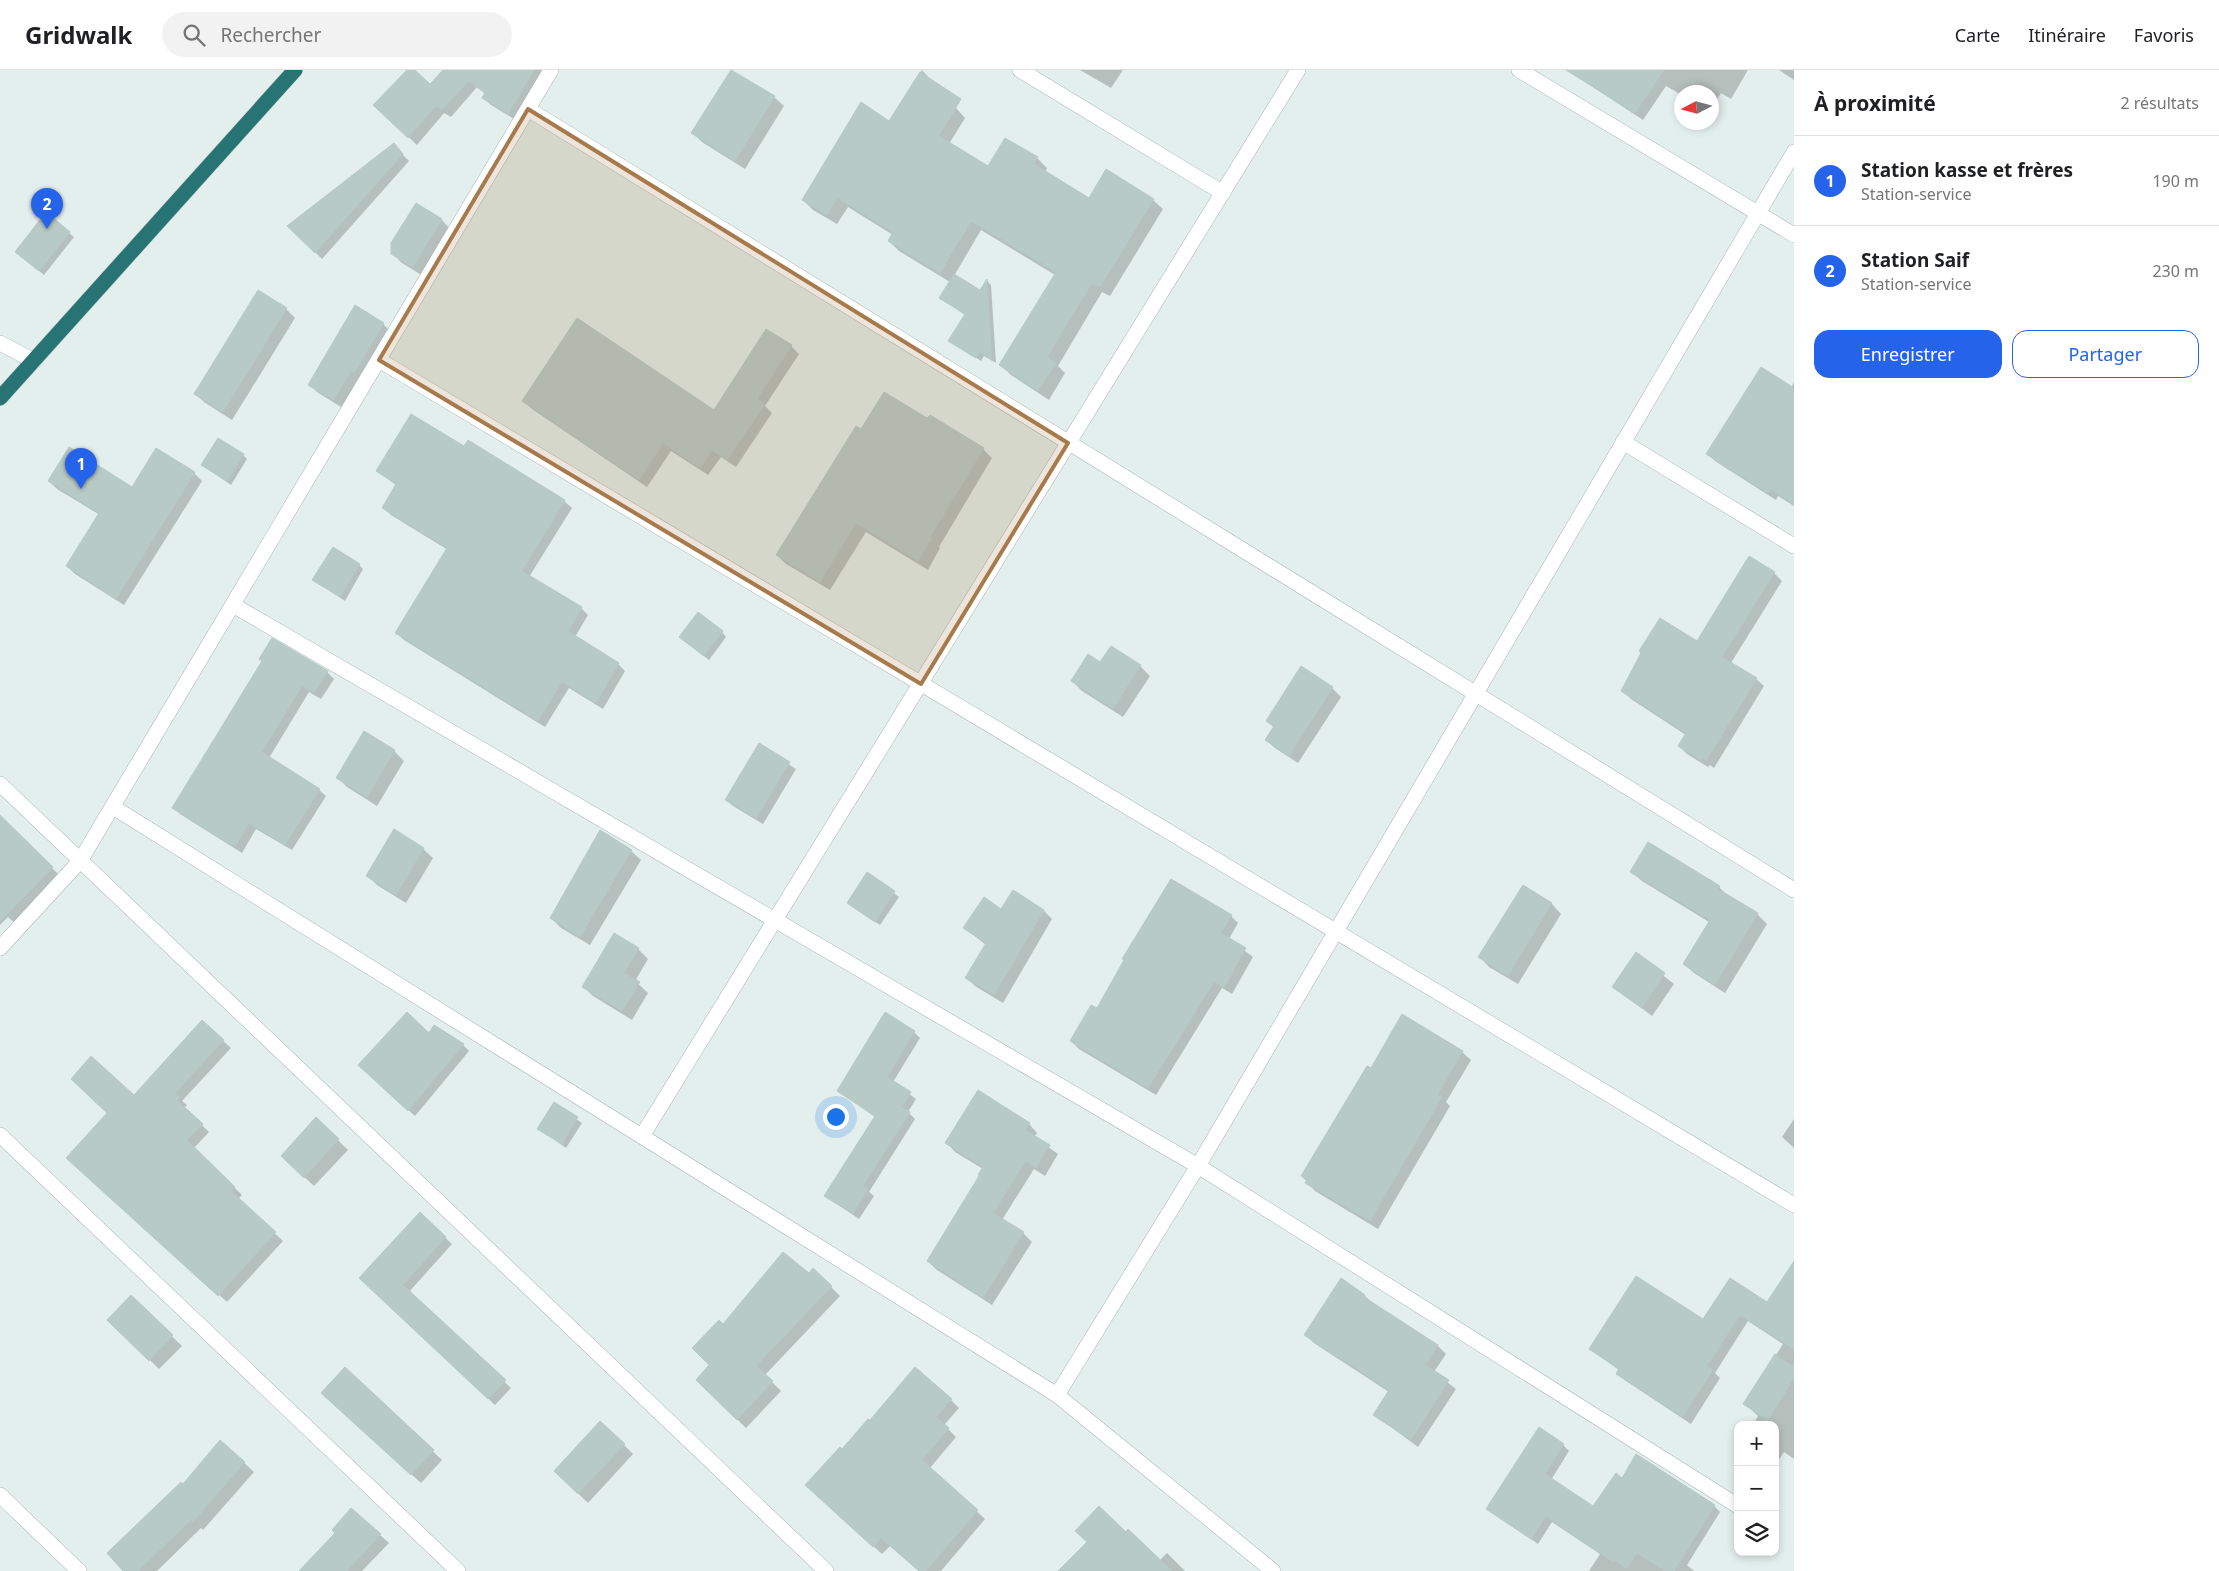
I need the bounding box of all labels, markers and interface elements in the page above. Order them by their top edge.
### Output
search box [162,12,512,57]
text: Gridwalk [25,18,132,51]
icon: search [180,21,208,49]
text: Rechercher [220,22,321,48]
text: Carte [1955,23,2000,47]
text: Itinéraire [2028,23,2106,47]
text: Favoris [2134,23,2194,47]
north arrow [1674,85,1719,130]
text: À proximité [1814,89,1936,117]
text: 2 résultats [2121,92,2199,114]
text: Station kasse et frères [1861,157,2073,183]
text: 1 [1825,170,1835,192]
text: 190 m [2152,170,2199,192]
text: Station-service [1861,183,1971,205]
pin: 2 [31,188,63,229]
text: Station Saif [1861,247,1969,273]
text: 2 [1825,260,1835,282]
text: 230 m [2152,260,2199,282]
text: Station-service [1861,273,1971,295]
button: Enregistrer [1814,330,2002,378]
button: Partager [2012,330,2199,378]
pin: 1 [65,448,97,489]
your location [823,1104,849,1130]
map controls [1734,1421,1779,1556]
button: + [1734,1421,1779,1466]
button: − [1734,1466,1779,1511]
button: layers [1734,1511,1779,1556]

